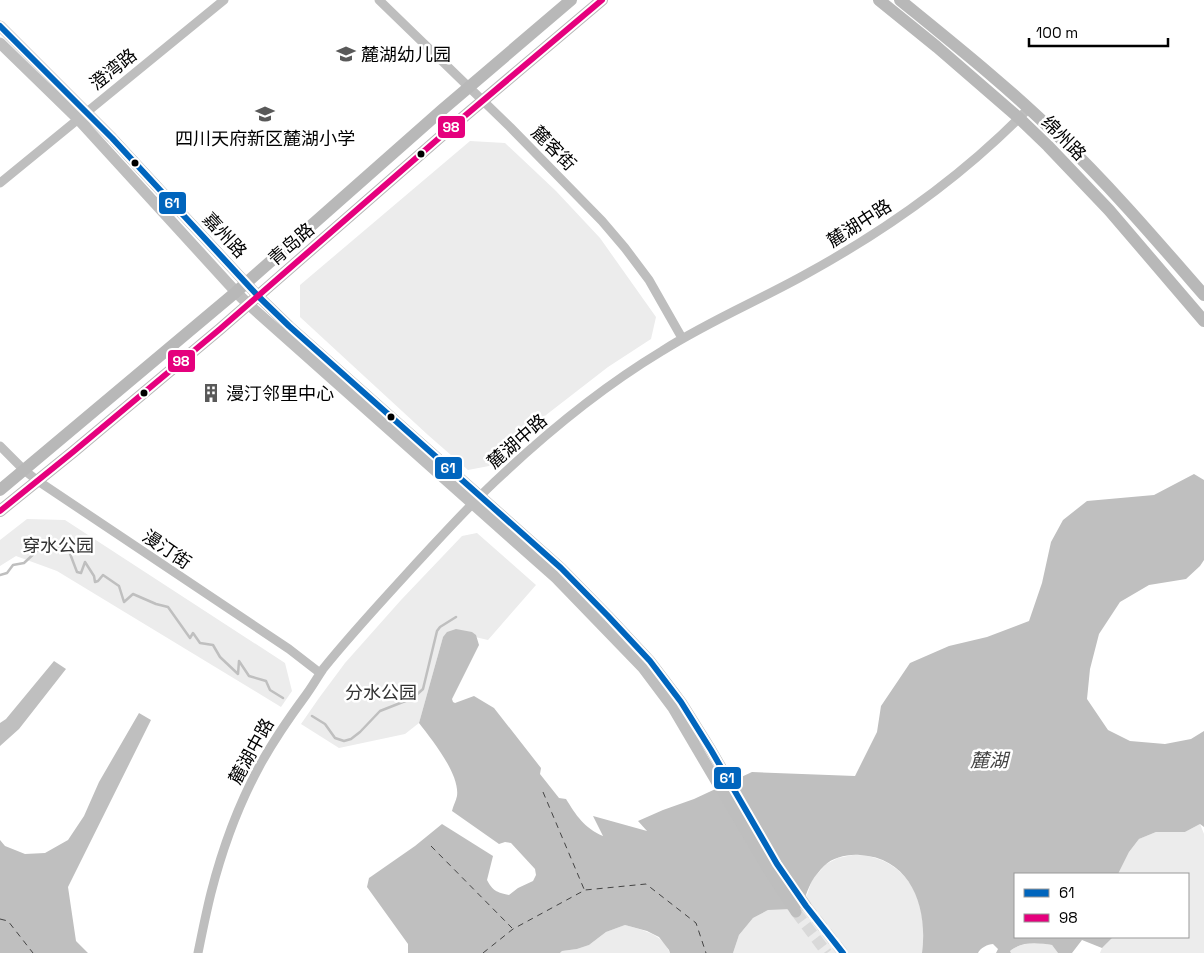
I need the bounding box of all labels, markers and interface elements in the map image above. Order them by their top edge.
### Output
scale bar [1029,15,1168,47]
text: 100 m [1036,23,1078,42]
street label: 澄湾路 [85,43,141,95]
school or university icon: 麓湖幼儿园 [335,43,357,65]
place label: 麓湖幼儿园 [361,43,451,66]
school or university icon: 四川天府新区麓湖小学 [254,103,276,125]
street label: 绵州路 [1037,111,1091,165]
line badge: 98 [437,115,466,139]
text: 98 [442,118,460,136]
street label: 麓客街 [527,121,581,175]
place label: 四川天府新区麓湖小学 [175,127,355,150]
unlabelled marker [416,149,426,159]
unlabelled marker [130,158,140,168]
line badge: 61 [158,191,187,215]
text: 61 [165,194,179,212]
street label: 麓湖中路 [823,194,895,252]
street label: 嘉州路 [198,207,252,263]
street label: 青岛路 [263,218,319,270]
line badge: 98 [167,349,196,373]
text: 98 [172,352,190,370]
building icon: 漫汀邻里中心 [200,382,222,404]
place label: 漫汀邻里中心 [226,382,334,405]
unlabelled marker [139,388,149,398]
street label: 麓湖中路 [482,409,552,473]
unlabelled marker [386,412,396,422]
line badge: 61 [434,456,463,480]
text: 61 [441,459,455,477]
street label: 漫汀街 [138,524,196,574]
park label: 穿水公园 [22,534,94,557]
park label: 分水公园 [345,681,417,704]
street label: 麓湖中路 [223,714,279,788]
water label: 麓湖 [970,748,1011,773]
line badge: 61 [713,766,742,790]
text: 61 [720,769,734,787]
legend [1014,873,1189,938]
text: 61 [1059,883,1074,902]
text: 98 [1059,908,1078,927]

